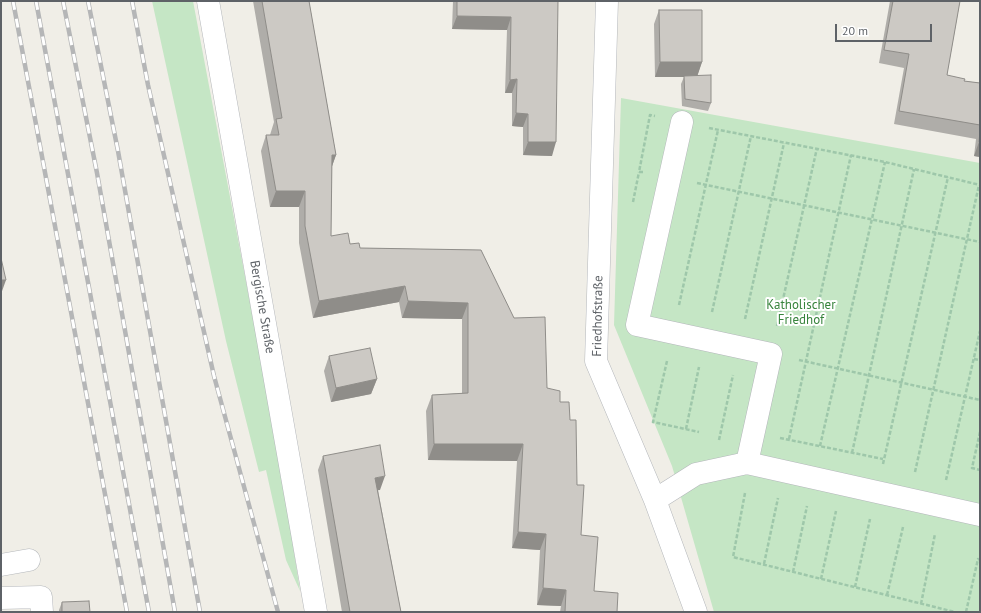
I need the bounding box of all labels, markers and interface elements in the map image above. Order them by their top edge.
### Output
scale bar [837,16,934,42]
text: 20 m [842,23,868,38]
street label: Bergische Straße [246,259,278,355]
street label: Friedhofstraße [589,275,607,357]
park label: Katholischer Friedhof [766,297,836,328]

